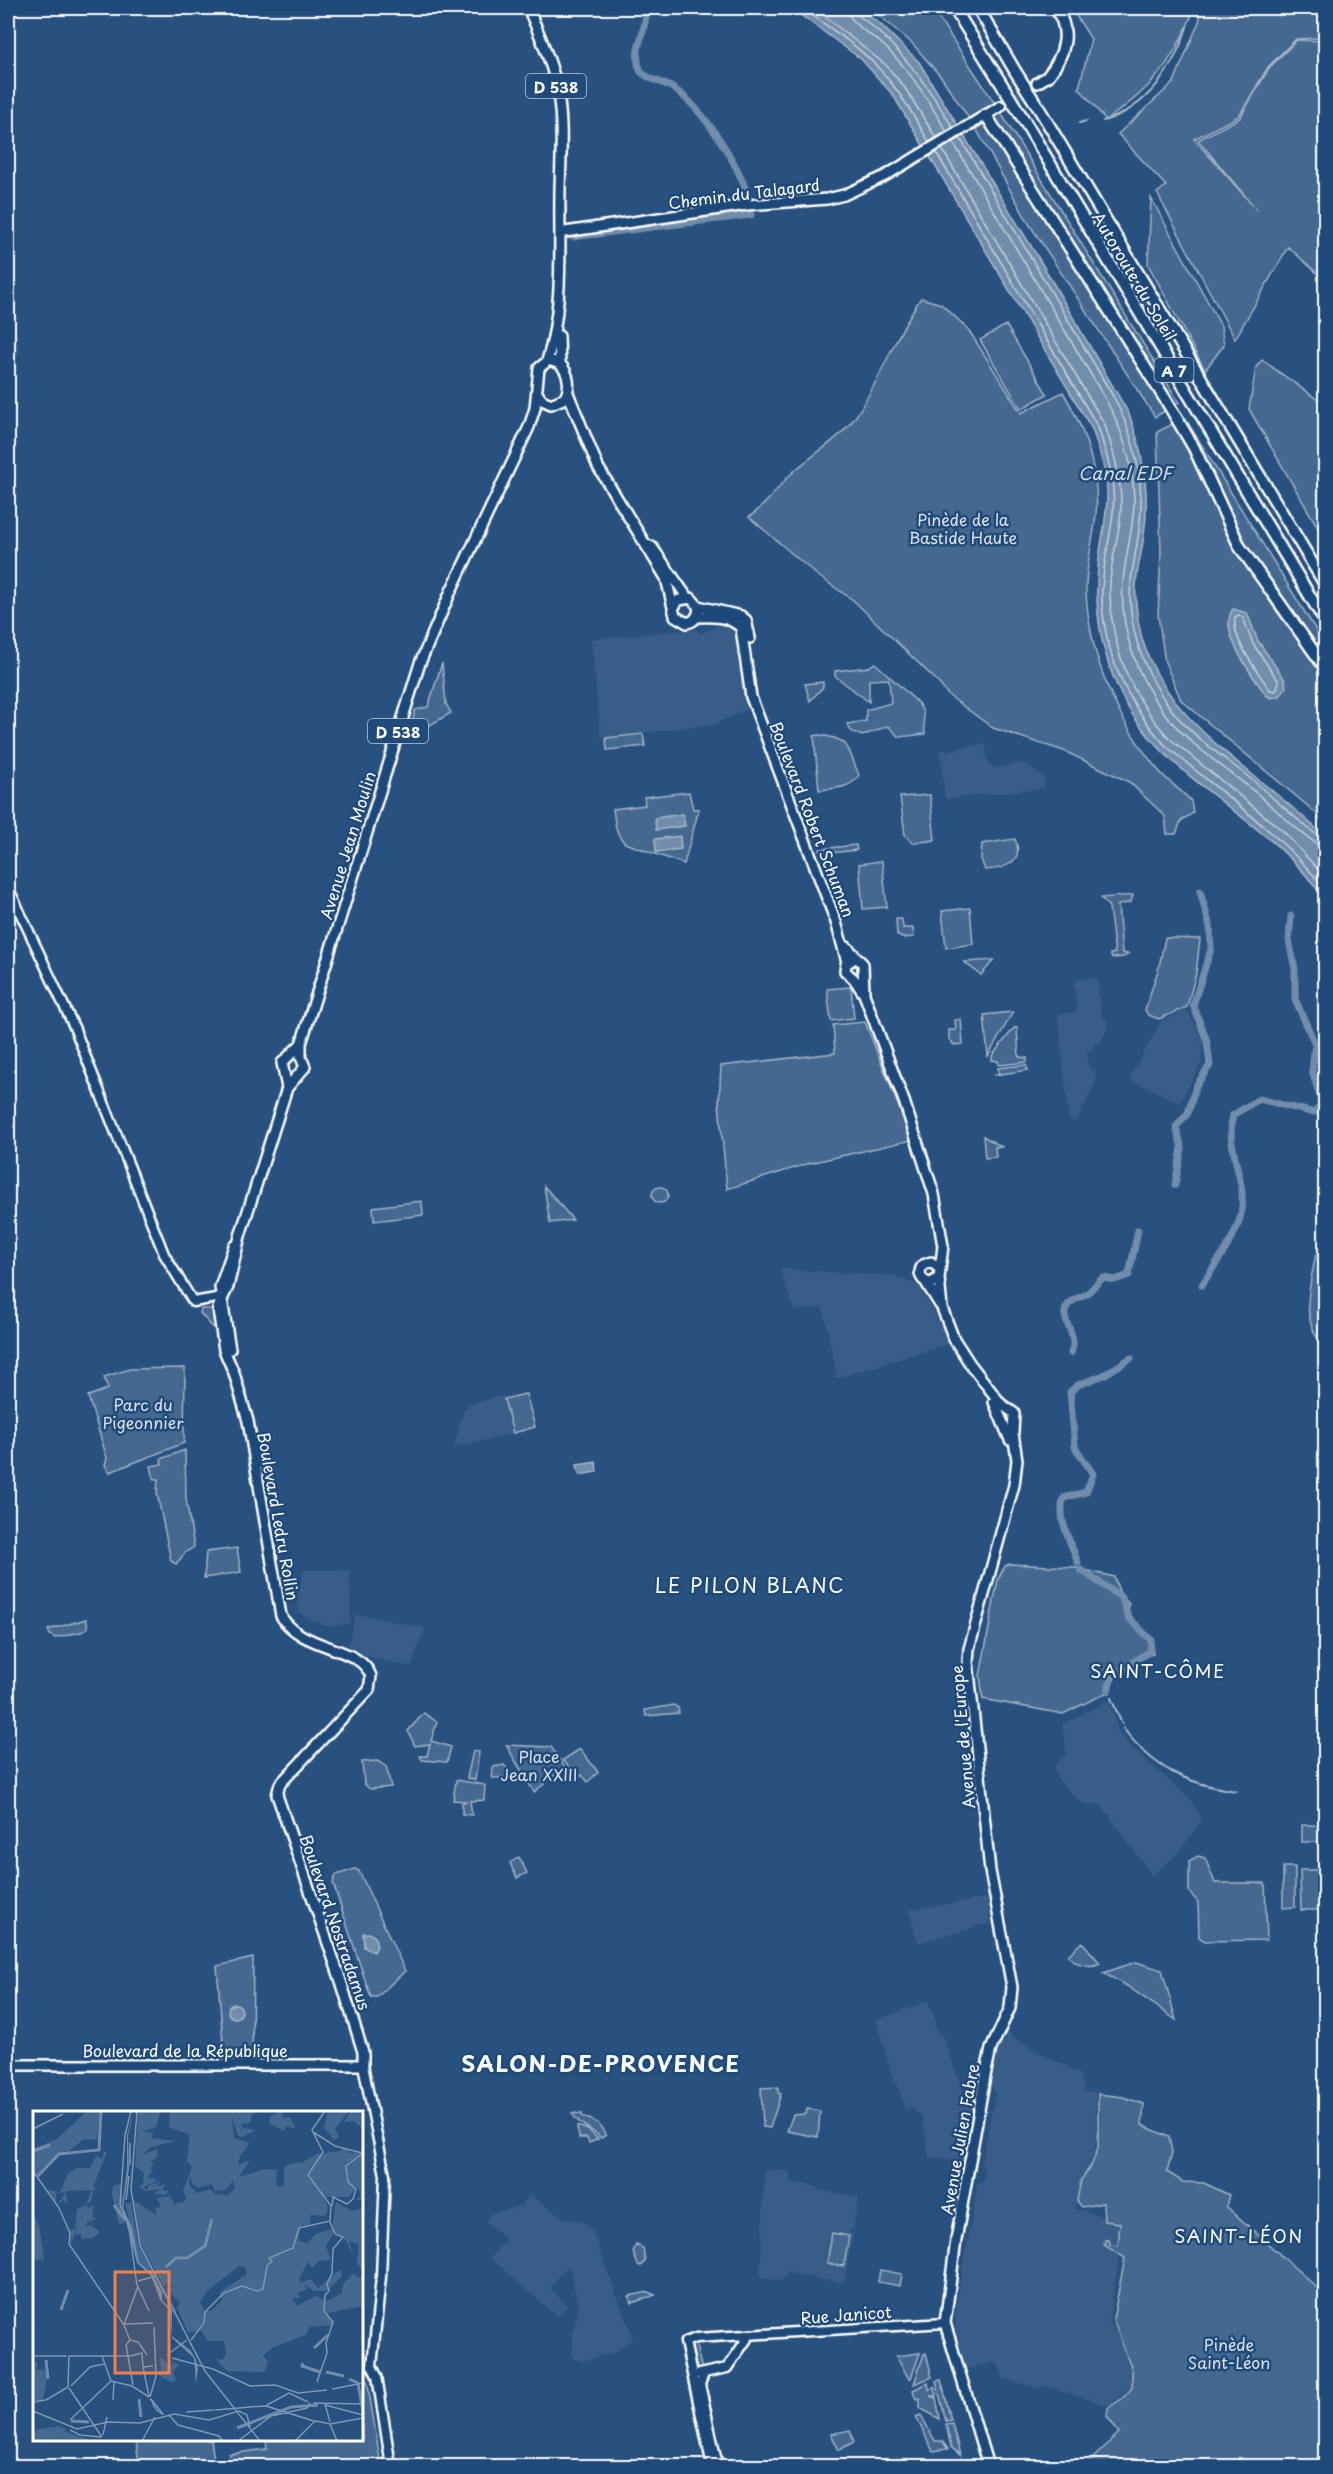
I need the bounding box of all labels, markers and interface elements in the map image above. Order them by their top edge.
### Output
road number: D 538 [526,74,586,98]
street label: Chemin du Talagard [667,172,821,214]
street label: Autoroute du Soleil [1087,207,1183,345]
road number: A 7 [1154,358,1194,382]
water label: Canal EDF [1078,459,1176,486]
park label: Pinède de la Bastide Haute [909,507,1018,549]
street label: Boulevard Robert Schuman [765,718,861,920]
road number: D 538 [368,719,428,743]
street label: Avenue Jean Moulin [313,768,381,922]
park label: Parc du Pigeonnier [102,1392,184,1434]
street label: Boulevard Ledru Rollin [252,1430,306,1602]
district label: LE PILON BLANC [655,1570,845,1600]
district label: SAINT-CÔME [1090,1657,1226,1684]
street label: Avenue de l'Europe [944,1664,980,1810]
park label: Place Jean XXIII [501,1744,578,1786]
street label: Boulevard Nostradamus [295,1831,377,2013]
street label: Boulevard de la République [82,2038,288,2062]
district label: SALON-DE-PROVENCE [461,2046,741,2079]
street label: Avenue Julien Fabre [934,2061,984,2216]
inset map [33,2111,363,2441]
district label: SAINT-LÉON [1174,2222,1304,2249]
street label: Rue Janicot [800,2299,893,2329]
park label: Pinède Saint-Léon [1188,2332,1270,2374]

